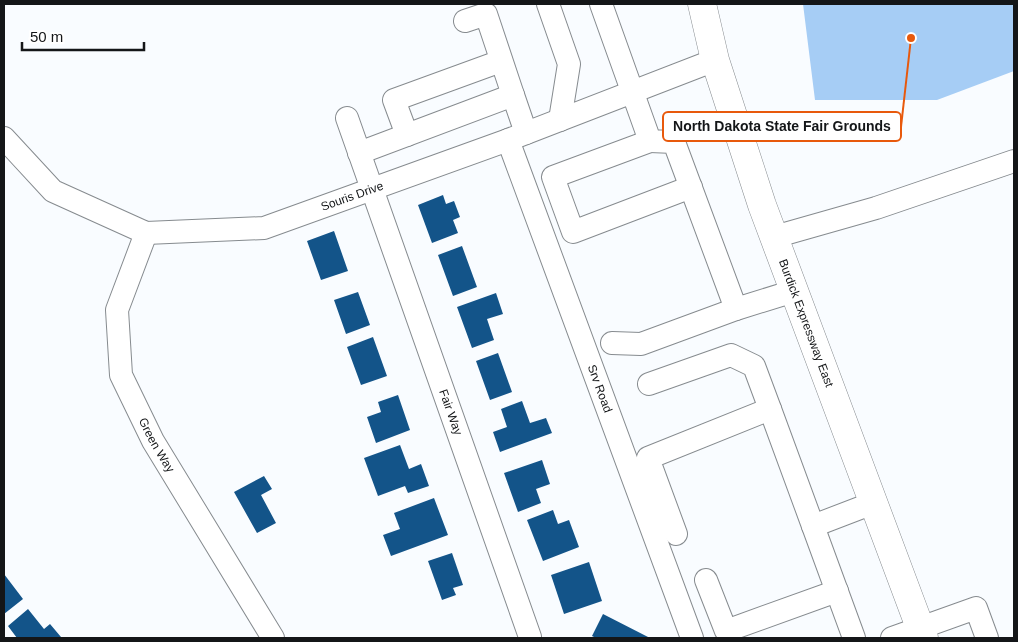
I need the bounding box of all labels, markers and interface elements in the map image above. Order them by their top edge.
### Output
scale bar [22,20,145,52]
text: 50 m [30,28,63,45]
callout: North Dakota State Fair Grounds [663,112,901,141]
text: North Dakota State Fair Grounds [673,118,891,134]
street label: Souris Drive [319,178,386,214]
street label: Burdick Expressway East [776,257,837,390]
street label: Srv Road [585,363,615,414]
street label: Fair Way [436,387,465,437]
street label: Green Way [136,416,177,475]

